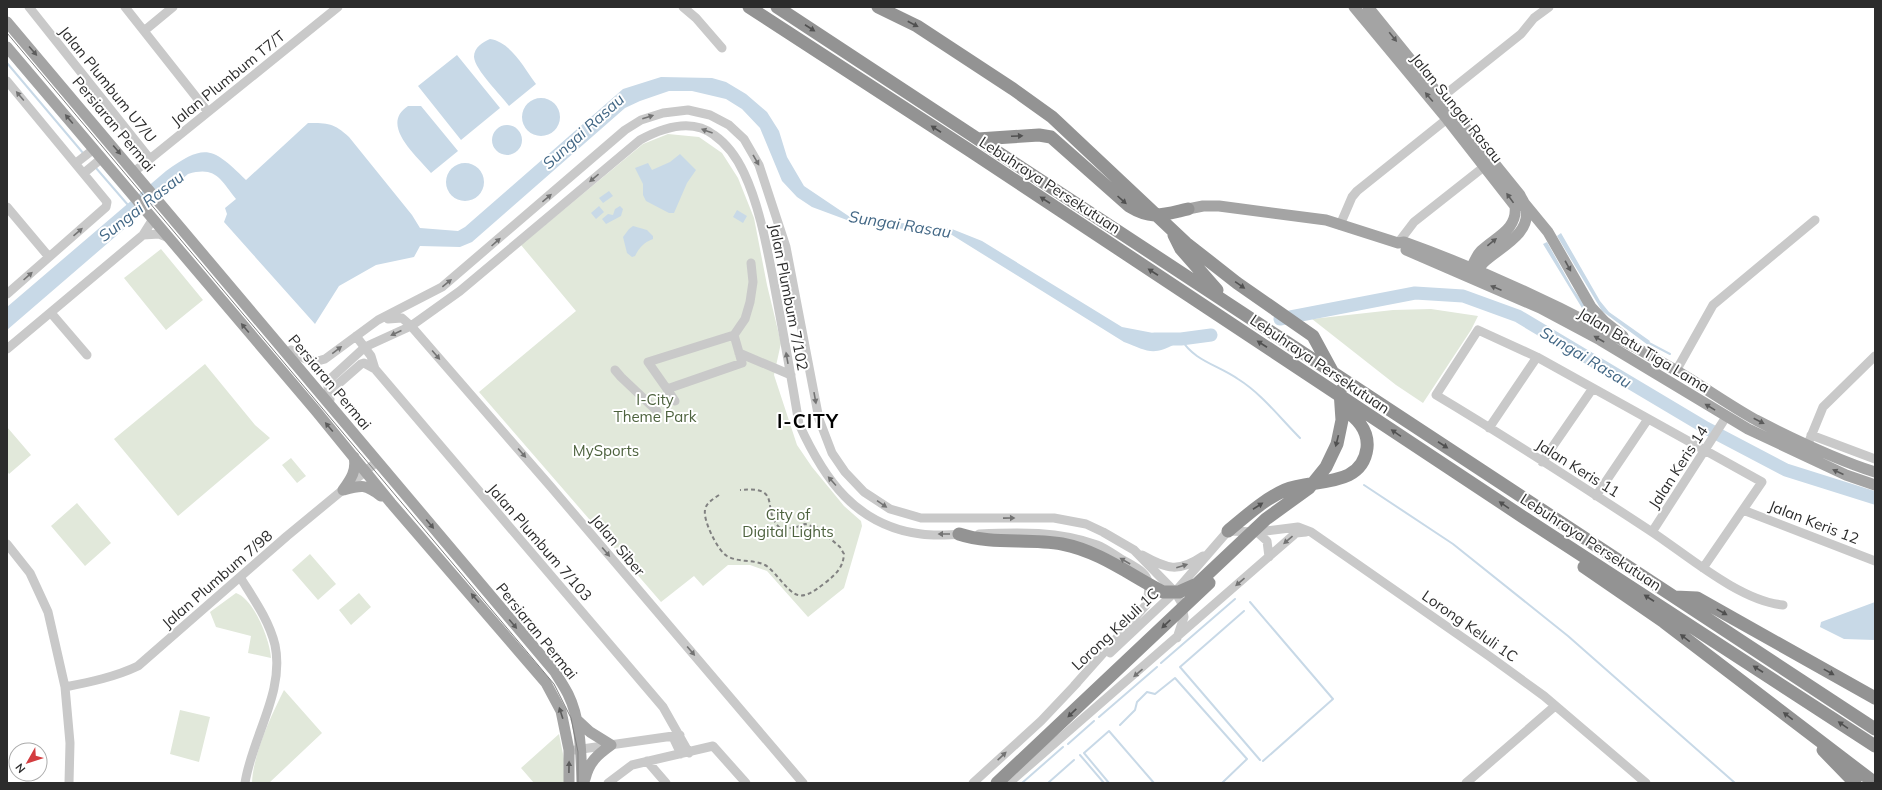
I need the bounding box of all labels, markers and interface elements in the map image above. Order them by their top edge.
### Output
one-way arrow [907,21,919,28]
street label: Jalan Plumbum U7/U [55,22,161,146]
one-way arrow [804,25,816,32]
street label: Jalan Plumbum T7/T [167,26,289,130]
one-way arrow [1388,31,1397,42]
one-way arrow [28,46,37,57]
street label: Jalan Sungai Rasau [1407,49,1507,167]
street label: Persiaran Permai [69,72,159,176]
water label: Sungai Rasau [538,89,628,173]
one-way arrow [15,90,24,101]
one-way arrow [1424,92,1433,102]
one-way arrow [64,114,73,125]
one-way arrow [642,114,654,120]
one-way arrow [931,125,941,133]
one-way arrow [700,128,712,134]
street label: Lebuhraya Persekutuan [976,132,1124,238]
one-way arrow [1011,133,1023,140]
one-way arrow [112,145,121,156]
one-way arrow [753,154,760,166]
water label: Sungai Rasau [94,166,188,246]
one-way arrow [589,173,599,182]
one-way arrow [541,193,552,202]
one-way arrow [1506,193,1514,204]
one-way arrow [1117,195,1127,205]
one-way arrow [1039,197,1050,204]
water label: Sungai Rasau [847,206,953,242]
street label: Jalan Plumbum 7/102 [765,222,813,372]
one-way arrow [73,227,83,236]
one-way arrow [491,237,501,246]
one-way arrow [1487,238,1498,247]
one-way arrow [1564,260,1571,272]
one-way arrow [1148,268,1158,276]
one-way arrow [23,271,33,280]
one-way arrow [442,278,453,287]
one-way arrow [1235,281,1246,289]
one-way arrow [1489,284,1501,290]
street label: Jalan Batu Tiga Lama [1575,303,1713,397]
street label: Lebuhraya Persekutuan [1247,310,1393,418]
one-way arrow [241,322,250,333]
water label: Sungai Rasau [1537,322,1635,392]
street label: Persiaran Permai [285,330,375,434]
one-way arrow [390,330,401,336]
one-way arrow [1593,336,1605,343]
one-way arrow [1256,340,1267,348]
one-way arrow [332,346,342,354]
one-way arrow [432,350,441,361]
one-way arrow [784,352,790,364]
park label: I-City Theme Park [614,390,697,426]
one-way arrow [812,392,818,404]
one-way arrow [1705,403,1715,411]
district label: I-CITY [777,409,839,433]
one-way arrow [1754,418,1765,424]
one-way arrow [325,421,334,432]
street label: Jalan Keris 14 [1644,422,1712,512]
one-way arrow [1391,429,1401,437]
one-way arrow [1334,435,1340,448]
street label: Jalan Keris 11 [1533,435,1623,501]
park label: MySports [573,441,639,460]
one-way arrow [1438,441,1448,449]
one-way arrow [517,448,526,459]
one-way arrow [1833,469,1844,475]
one-way arrow [827,476,836,487]
street label: Jalan Plumbum 7/103 [484,479,596,605]
street label: Lebuhraya Persekutuan [1517,489,1665,595]
street label: Jalan Keris 12 [1766,496,1862,548]
one-way arrow [877,500,888,508]
one-way arrow [1499,501,1509,509]
one-way arrow [1252,503,1264,510]
park label: City of Digital Lights [742,505,834,541]
street label: Jalan Siber [587,510,650,580]
one-way arrow [1003,515,1016,521]
one-way arrow [425,519,434,530]
street label: Jalan Plumbum 7/98 [158,526,276,632]
one-way arrow [937,531,950,537]
one-way arrow [1284,535,1293,544]
one-way arrow [602,547,611,557]
one-way arrow [1120,557,1130,565]
one-way arrow [1176,563,1188,569]
one-way arrow [1234,578,1245,587]
street label: Persiaran Permai [492,579,582,683]
street label: Lorong Keluli 1C [1067,584,1163,674]
street label: Lorong Keluli 1C [1419,586,1521,666]
one-way arrow [470,593,479,604]
one-way arrow [1643,595,1654,602]
one-way arrow [1716,609,1728,616]
one-way arrow [509,618,518,629]
one-way arrow [1161,619,1171,629]
one-way arrow [1680,634,1690,642]
one-way arrow [686,646,695,656]
one-way arrow [1753,665,1763,673]
one-way arrow [1132,668,1143,677]
one-way arrow [1823,669,1835,676]
one-way arrow [558,706,564,718]
one-way arrow [1067,709,1077,718]
one-way arrow [1783,712,1794,721]
one-way arrow [1837,721,1848,729]
north arrow [8,742,48,782]
one-way arrow [997,752,1007,761]
one-way arrow [566,760,572,773]
text: N [12,761,28,776]

